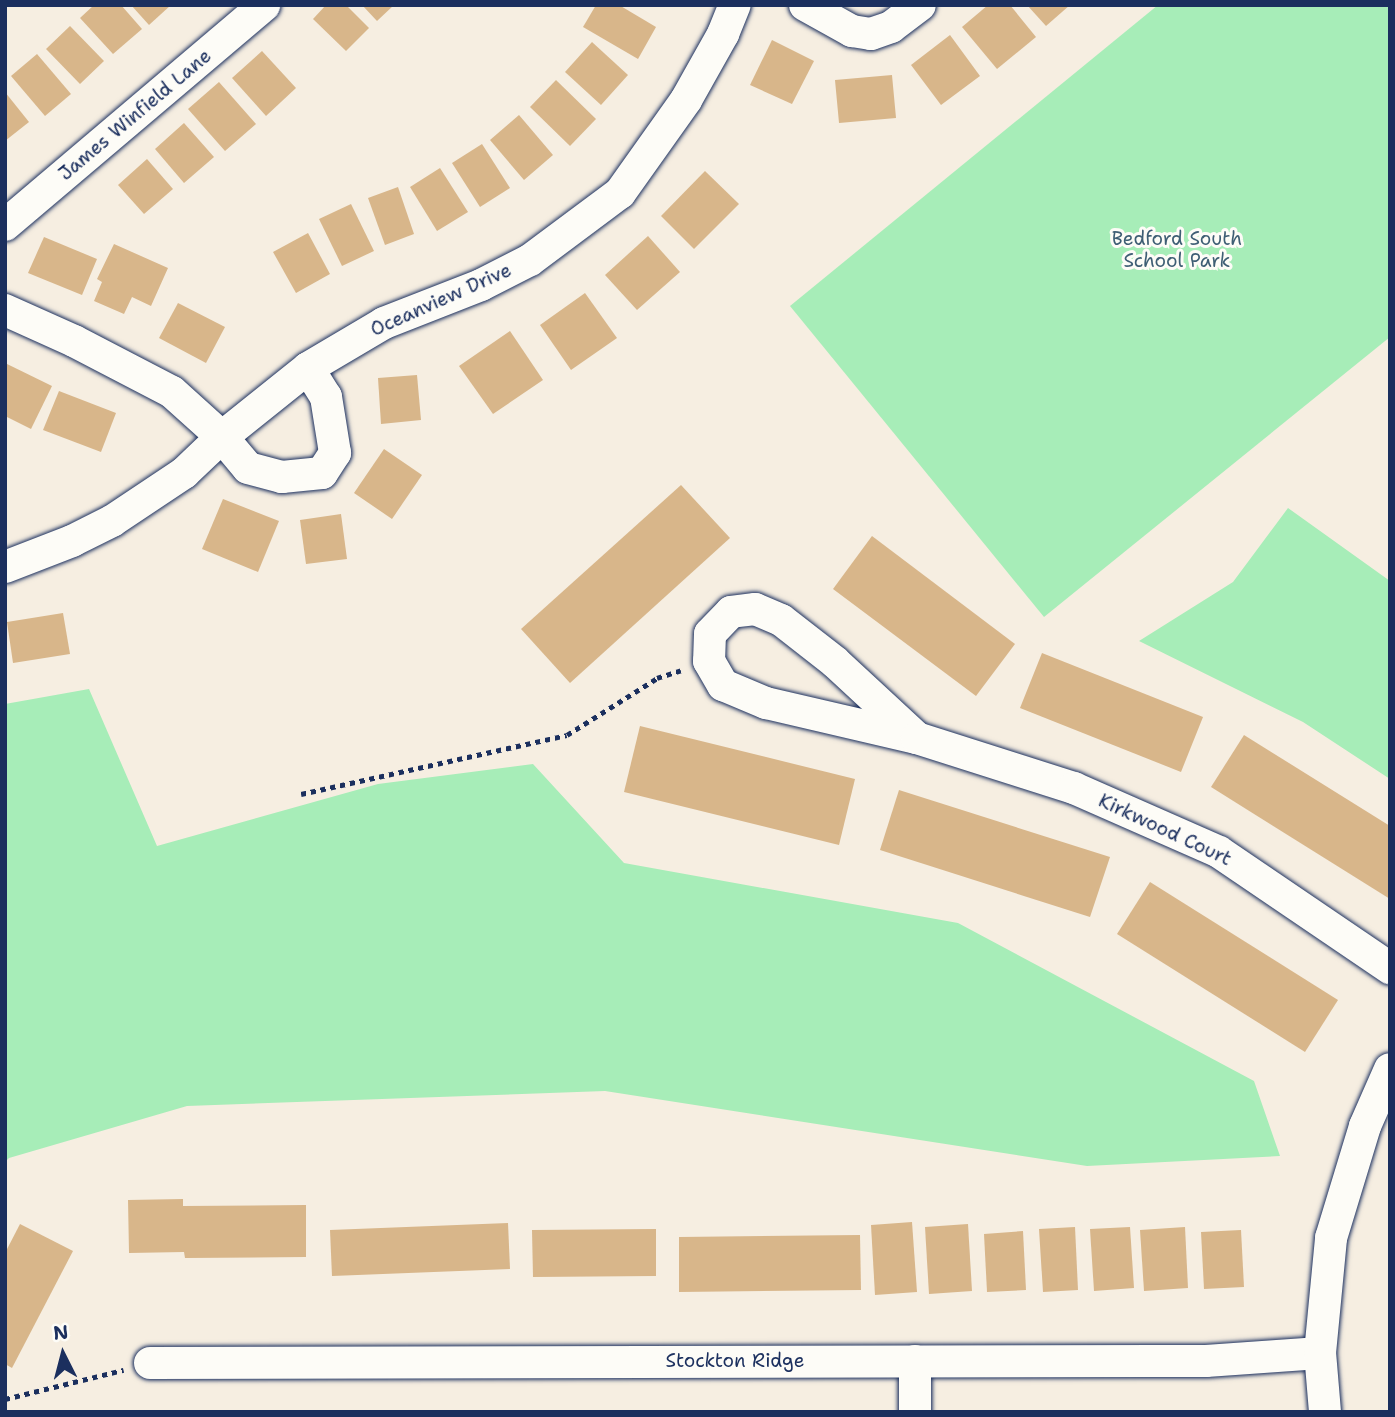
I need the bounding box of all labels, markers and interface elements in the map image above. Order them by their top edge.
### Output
street label: James Winfield Lane [54,45,216,185]
park label: Bedford South School Park [1112,228,1242,272]
street label: Oceanview Drive [367,259,515,341]
street label: Kirkwood Court [1095,789,1235,871]
north arrow [28,1319,98,1389]
text: N [52,1319,70,1346]
street label: Stockton Ridge [666,1350,804,1372]

